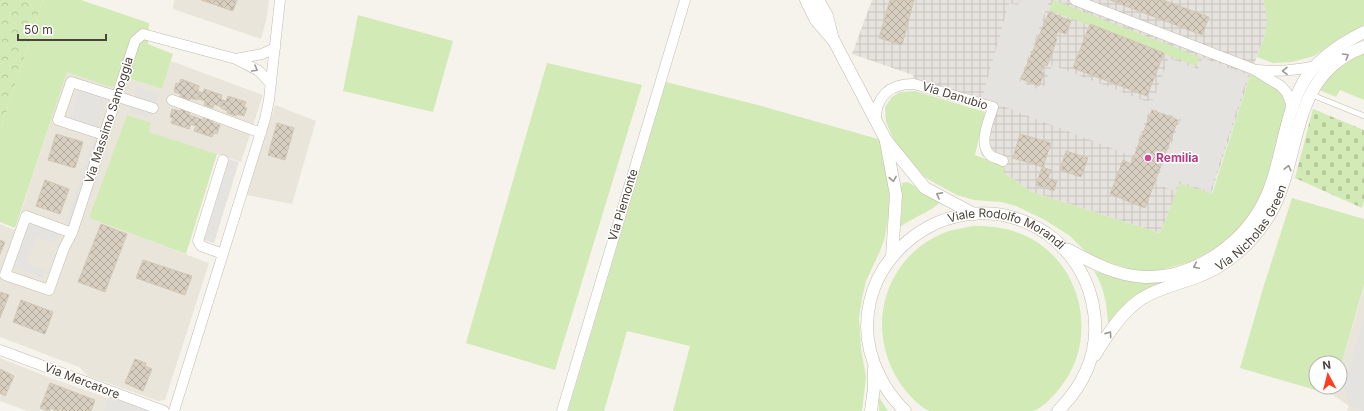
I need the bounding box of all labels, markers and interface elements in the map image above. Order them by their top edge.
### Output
scale bar [18,16,106,42]
text: 50 m [24,22,53,37]
one-way arrow [1342,53,1349,60]
street label: Via Massimo Samoggia [81,55,136,185]
one-way arrow [251,65,258,72]
one-way arrow [1282,67,1288,75]
street label: Via Danubio [920,78,990,113]
place label: Remilia [1156,150,1199,165]
marker: Remilia [1143,153,1153,163]
one-way arrow [1283,164,1292,171]
street label: Via Piemonte [604,167,641,243]
one-way arrow [888,176,897,182]
street label: Via Nicholas Green [1212,182,1289,274]
one-way arrow [936,193,943,200]
street label: Viale Rodolfo Morandi [946,205,1069,252]
one-way arrow [1192,261,1200,269]
one-way arrow [1104,331,1111,338]
north arrow [1308,355,1348,395]
text: N [1322,358,1332,373]
street label: Via Mercatore [42,359,122,402]

